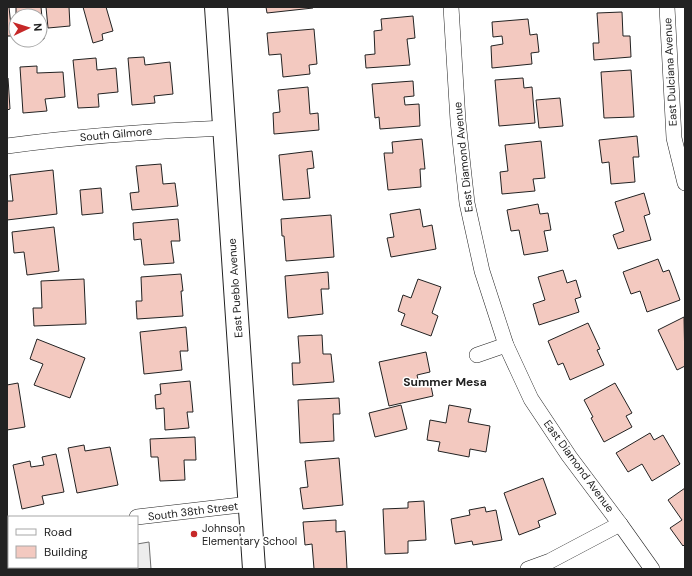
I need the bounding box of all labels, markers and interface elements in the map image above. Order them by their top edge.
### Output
north arrow [8,8,48,48]
street label: East Dulciana Avenue [660,17,680,127]
text: N [31,23,45,32]
street label: East Diamond Avenue [450,101,476,213]
street label: South Gilmore [79,124,153,144]
street label: East Pueblo Avenue [225,238,245,338]
district label: Summer Mesa [403,374,487,390]
street label: East Diamond Avenue [541,417,617,515]
street label: South 38th Street [147,499,239,523]
legend [8,516,138,568]
place label: Johnson Elementary School [202,521,297,548]
text: Road [44,524,72,540]
marker: Johnson Elementary School [189,529,199,539]
text: Building [44,544,88,560]

